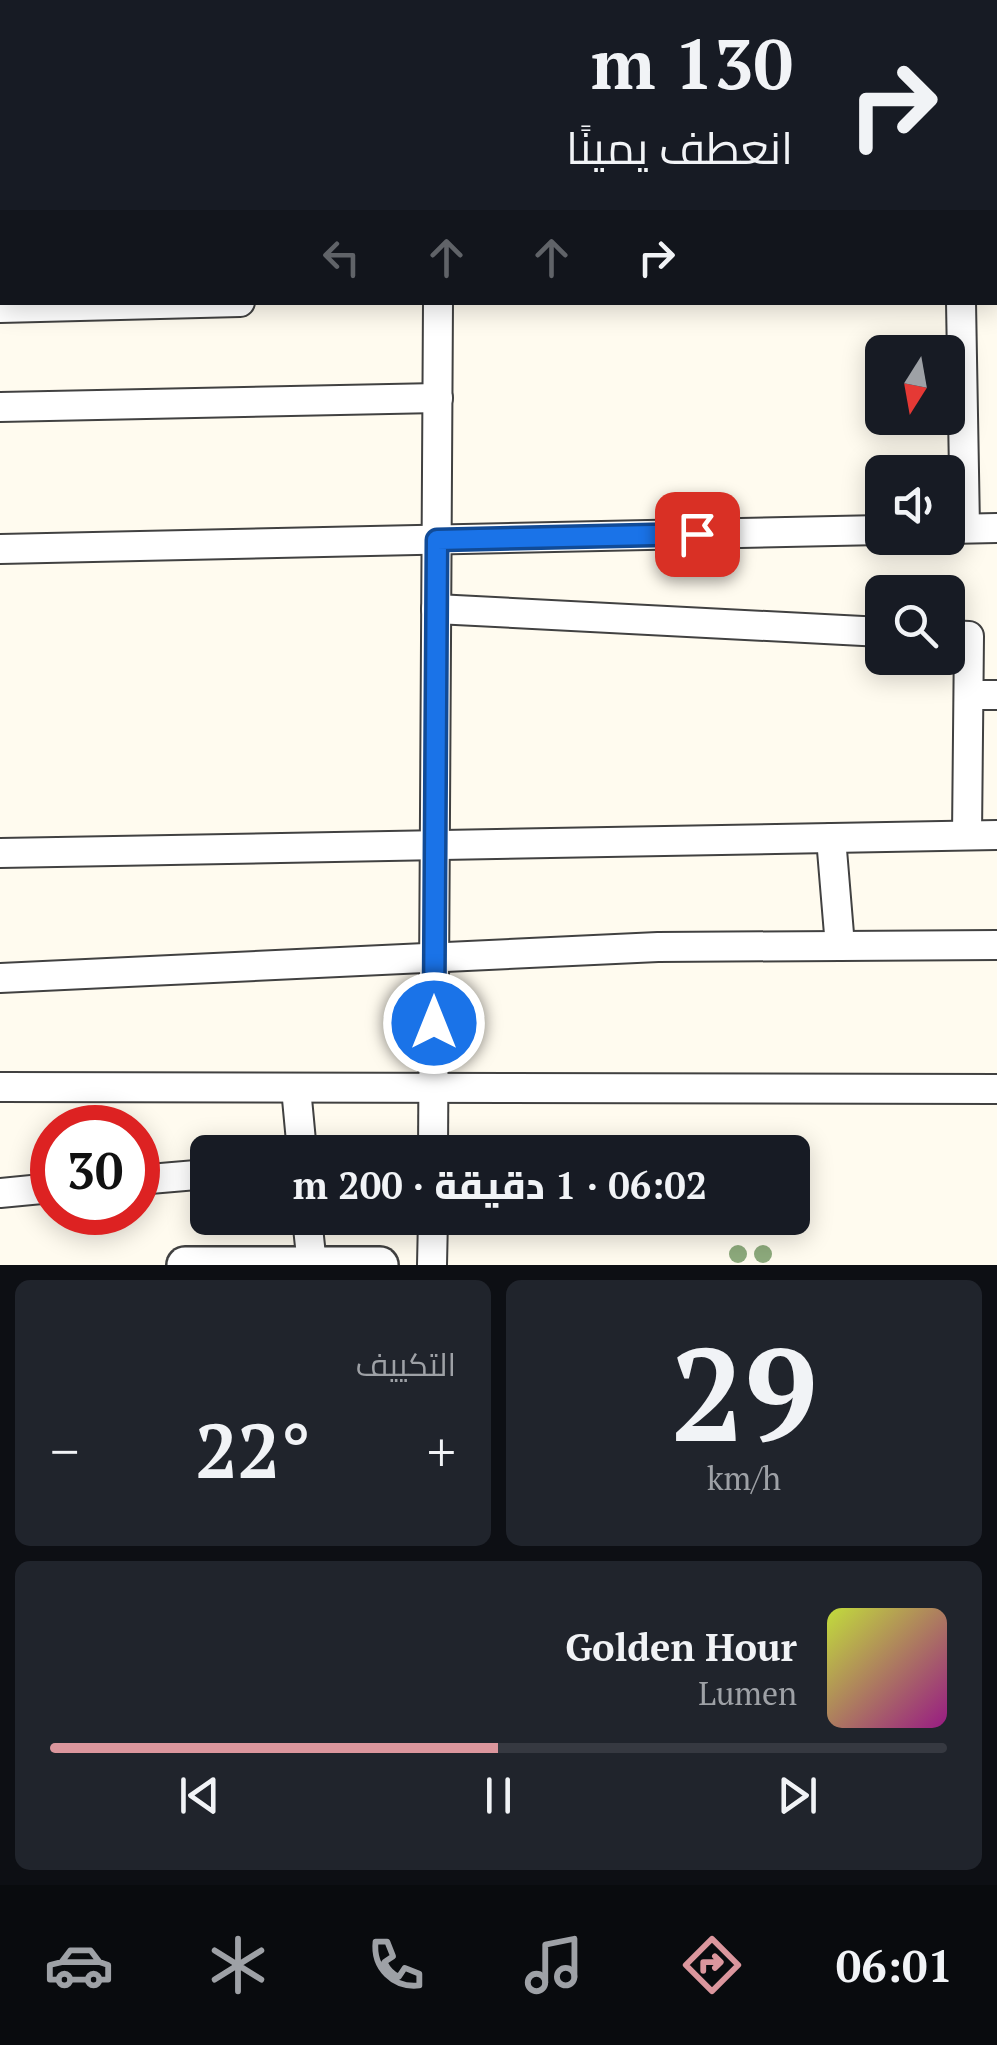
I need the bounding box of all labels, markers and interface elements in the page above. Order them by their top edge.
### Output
text: 130 m [591,16,793,109]
icon: right [828,40,958,170]
text: انعطف يمينًا [566,117,793,177]
icon: left [314,230,369,285]
icon: ahead [419,230,474,285]
icon: ahead [524,230,579,285]
icon: right [629,230,684,285]
north arrow [865,335,965,435]
map controls [865,335,965,675]
button: sound [865,455,965,555]
pin [655,492,740,577]
icon: arrive [670,507,725,562]
button: search [865,575,965,675]
position arrow [382,971,486,1075]
speed limit sign: 30 [30,1105,160,1235]
text: 06:02 · 1 دقيقة · 200 m [293,1160,707,1210]
text: 29 [671,1306,817,1478]
text: التكييف [356,1343,456,1385]
text: 22° [195,1400,311,1499]
text: − [50,1414,79,1487]
text: + [427,1414,456,1487]
text: km/h [707,1457,781,1499]
text: Golden Hour [565,1622,797,1672]
text: Lumen [698,1672,797,1714]
icon: previous [172,1768,227,1823]
icon: pause [471,1768,526,1823]
icon: next [770,1768,825,1823]
icon: car [44,1930,114,2000]
icon: climate [203,1930,273,2000]
icon: phone [361,1930,431,2000]
icon: music [519,1930,589,2000]
icon: directions [677,1930,747,2000]
text: 06:01 [836,1935,953,1995]

